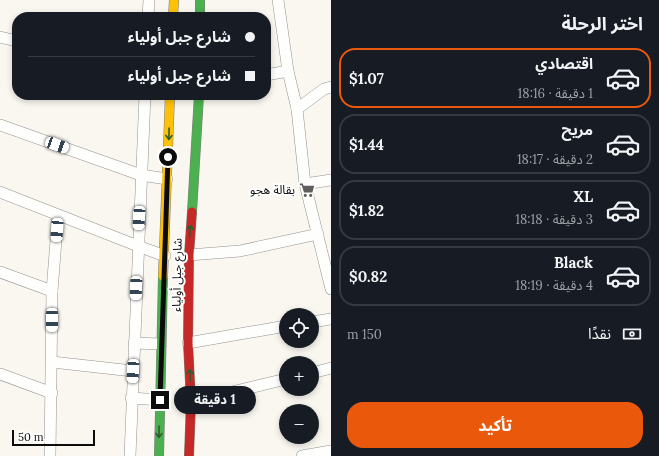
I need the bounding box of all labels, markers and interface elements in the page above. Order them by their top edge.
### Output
text: اختر الرحلة [561,12,643,35]
text: شارع جبل أولياء [128,27,231,46]
text: اقتصادي [535,54,593,73]
icon: car [605,60,641,96]
text: شارع جبل أولياء [128,66,231,85]
text: $1.07 [349,69,384,88]
text: 1 دقيقة · 18:16 [518,85,593,102]
text: مريح [561,120,593,139]
icon: car [605,126,641,162]
one-way arrow [165,127,173,140]
car [44,135,70,155]
text: $1.44 [349,135,384,154]
route start [159,148,177,166]
text: 2 دقيقة · 18:17 [517,151,593,168]
supermarket icon: بقالة هجو [298,181,316,199]
place label: بقالة هجو [250,182,295,197]
text: XL [573,187,593,206]
icon: car [605,192,641,228]
text: $1.82 [349,201,384,220]
car [132,206,146,230]
text: 3 دقيقة · 18:18 [515,211,593,228]
car [50,218,64,242]
one-way arrow [187,225,194,238]
street label: شارع جبل أولياء [168,238,187,312]
text: Black [554,253,593,272]
icon: car [605,258,641,294]
text: $0.82 [349,267,387,286]
car [130,276,142,300]
text: 4 دقيقة · 18:19 [515,277,593,294]
car [46,308,58,332]
map controls [279,308,319,444]
button: locate [279,308,319,348]
icon: cash [621,323,643,345]
text: نقدًا [588,324,611,343]
text: 150 m [347,326,382,343]
button: + [279,356,319,396]
car [126,359,140,383]
one-way arrow [186,369,193,382]
callout: 1 دقيقة [174,386,256,414]
route end [151,391,169,409]
text: 1 دقيقة [194,391,236,408]
button: تأكيد [347,402,643,448]
button: − [279,404,319,444]
one-way arrow [155,425,163,438]
scale bar [12,428,95,447]
text: 50 m [18,430,44,444]

